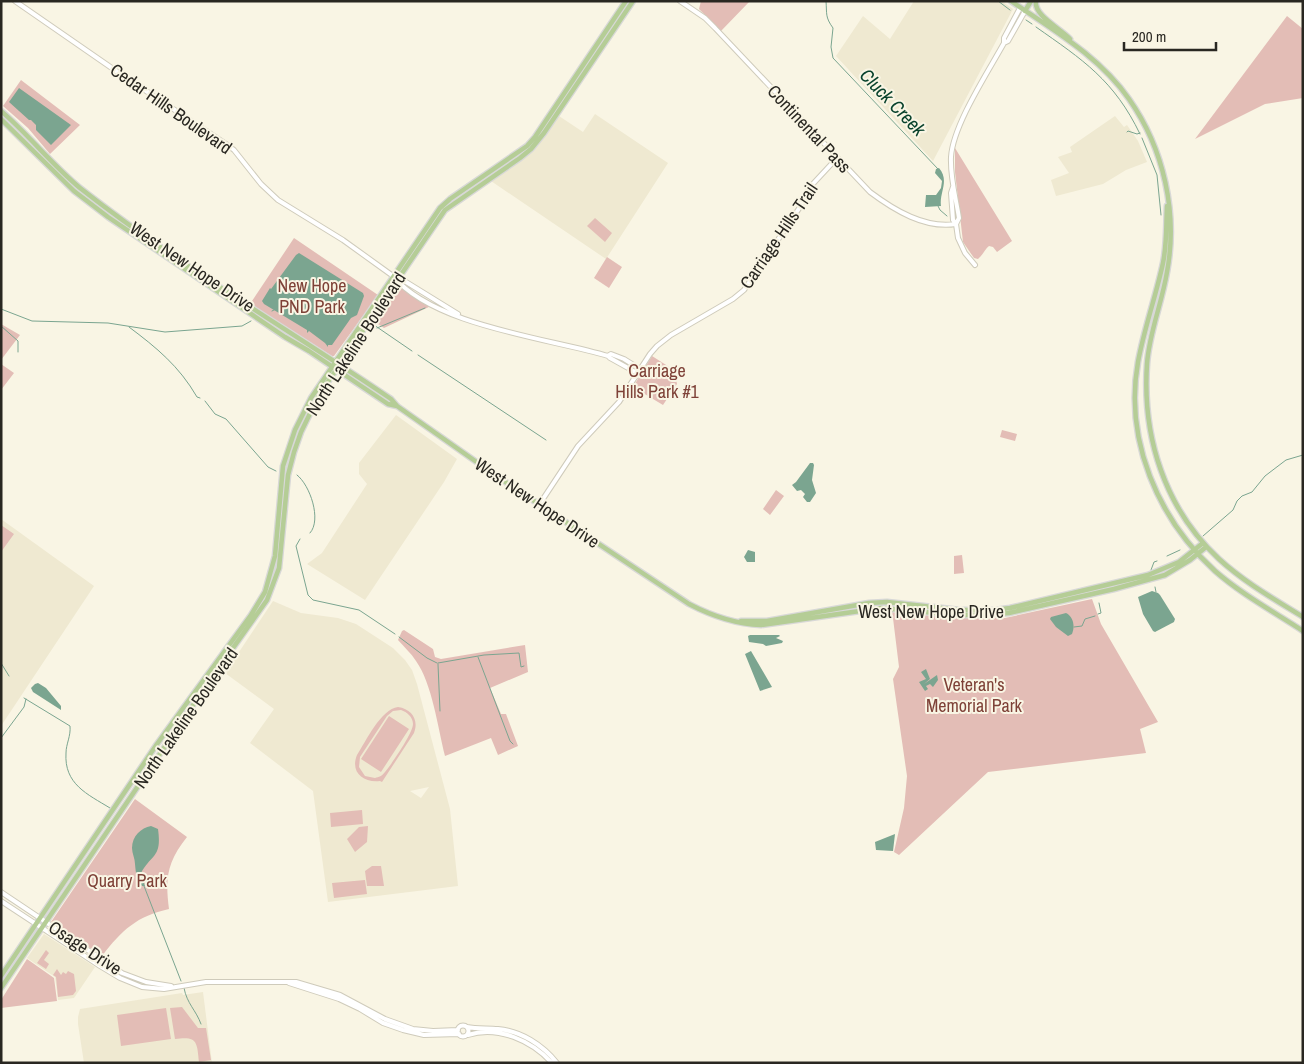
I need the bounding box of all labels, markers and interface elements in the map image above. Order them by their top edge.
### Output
scale bar [1124,20,1216,52]
text: 200 m [1132,26,1166,47]
street label: Cedar Hills Boulevard [105,57,237,160]
water label: Cluck Creek [854,62,933,142]
street label: Continental Pass [762,79,857,178]
street label: Carriage Hills Trail [734,178,823,294]
street label: West New Hope Drive [125,215,260,318]
street label: North Lakeline Boulevard [300,267,411,420]
park label: New Hope PND Park [278,273,346,319]
park label: Carriage Hills Park #1 [615,358,700,404]
street label: West New Hope Drive [470,451,605,554]
street label: West New Hope Drive [858,599,1004,624]
street label: North Lakeline Boulevard [128,642,244,793]
park label: Veteran's Memorial Park [926,672,1023,718]
park label: Quarry Park [87,868,167,893]
street label: Osage Drive [44,915,127,981]

